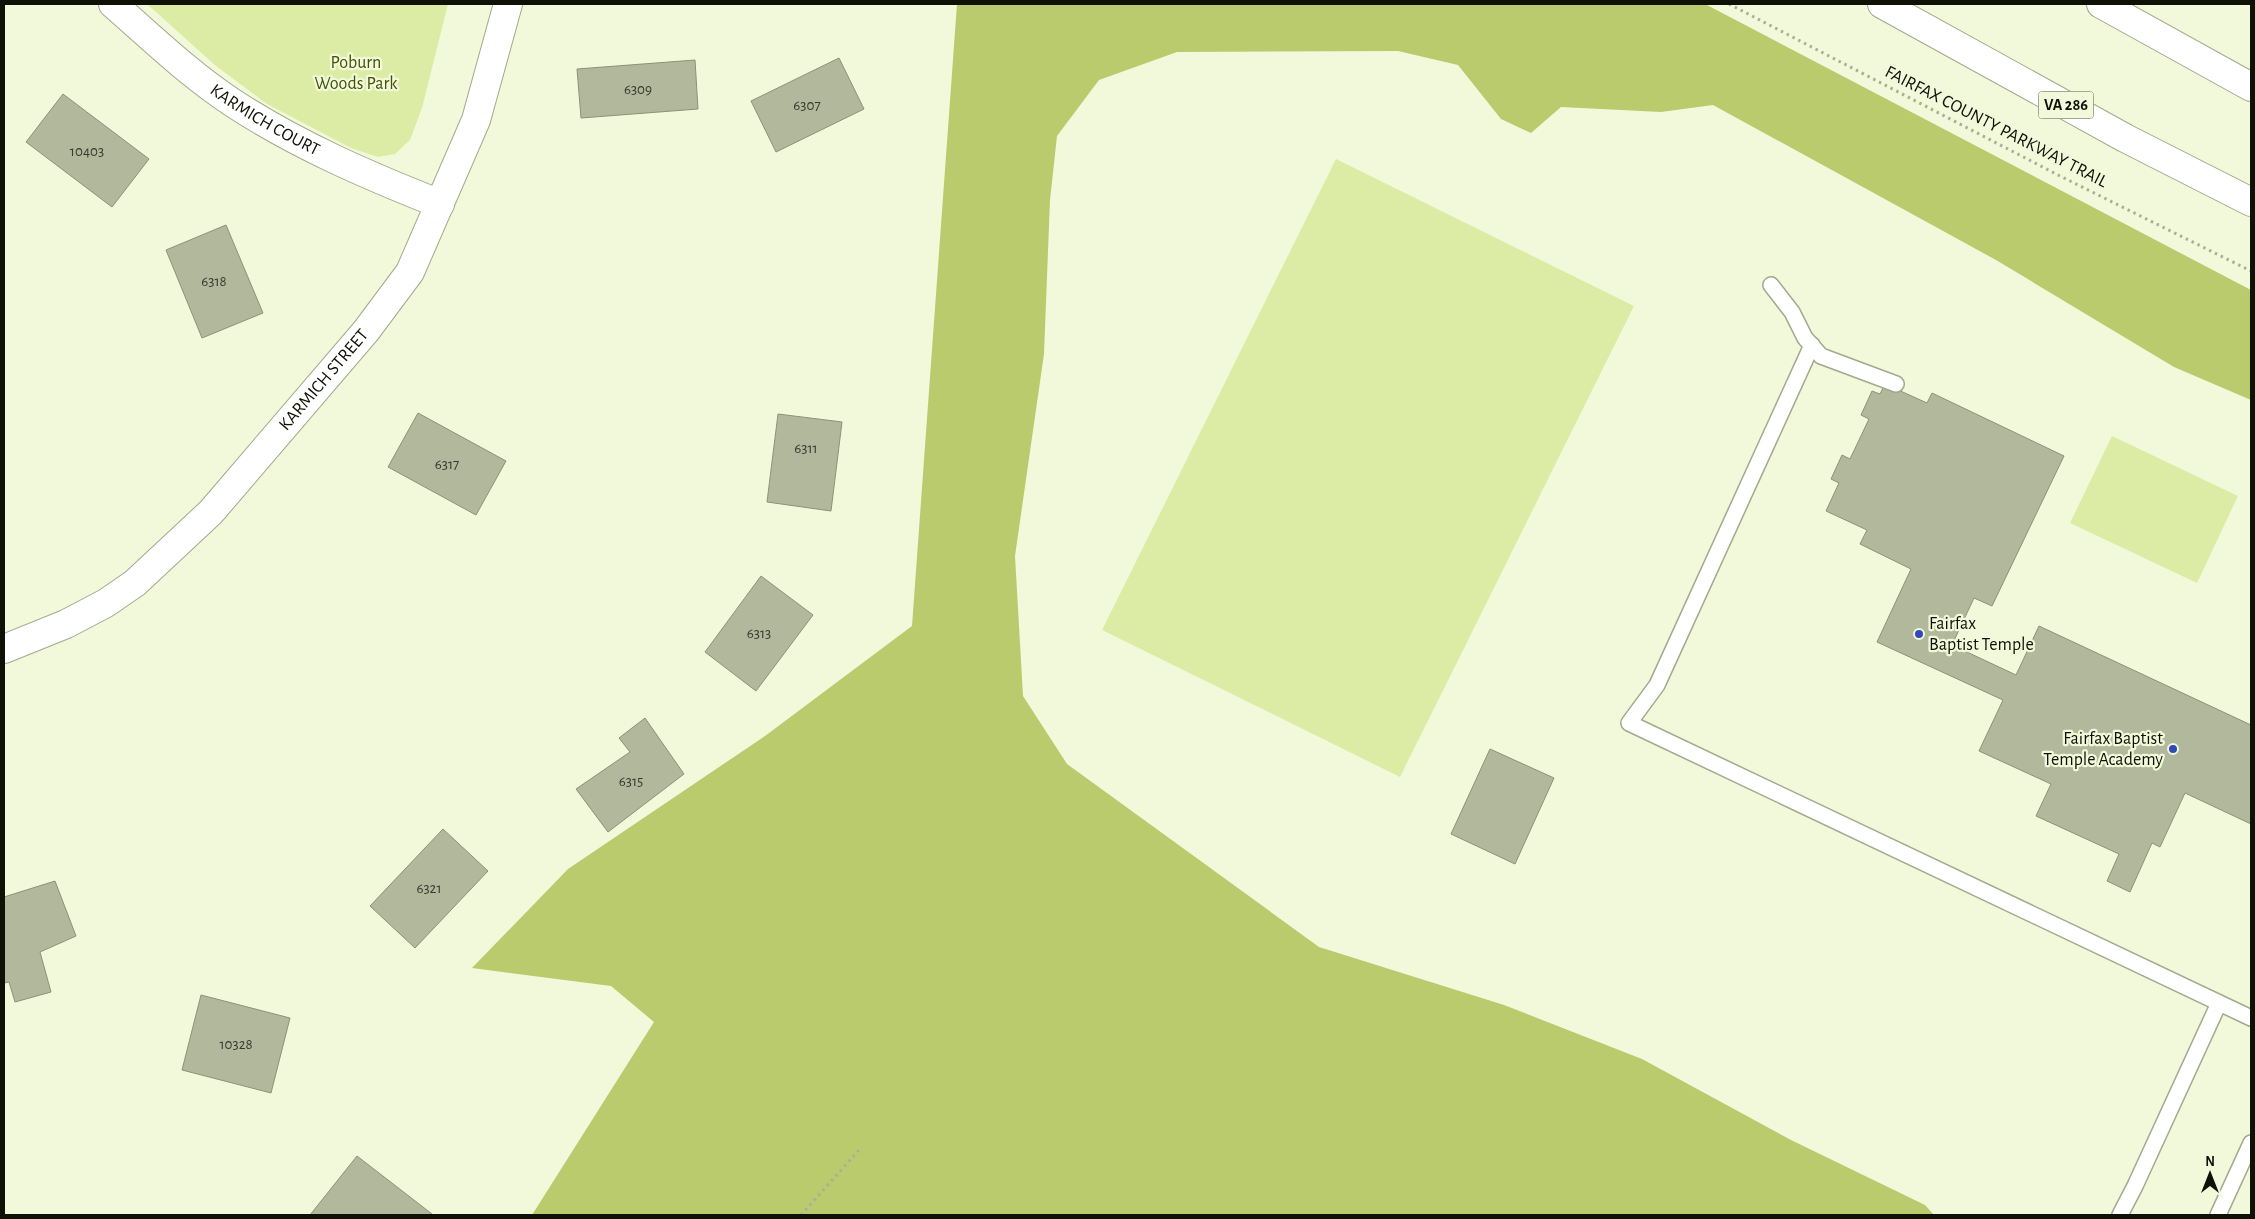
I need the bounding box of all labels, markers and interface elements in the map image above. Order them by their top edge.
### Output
park label: Poburn Woods Park [315,54,398,93]
street label: FAIRFAX COUNTY PARKWAY TRAIL [1882,63,2111,191]
street label: KARMICH COURT [207,81,323,159]
house number: 6309 [624,82,652,97]
road number: VA 286 [2038,92,2094,118]
house number: 6307 [793,98,821,113]
house number: 10403 [70,144,104,159]
house number: 6318 [201,274,227,289]
street label: KARMICH STREET [276,326,372,434]
house number: 6311 [794,441,818,456]
house number: 6317 [435,457,459,472]
place label: Fairfax Baptist Temple [1929,615,2034,654]
house number: 6313 [747,626,771,641]
marker: Fairfax Baptist Temple [1913,628,1925,640]
place label: Fairfax Baptist Temple Academy [2043,730,2163,769]
marker: Fairfax Baptist Temple Academy [2167,743,2179,755]
house number: 6315 [619,774,643,789]
house number: 6321 [416,881,442,896]
house number: 10328 [219,1037,253,1052]
north arrow [2185,1149,2235,1199]
text: N [2205,1155,2215,1169]

